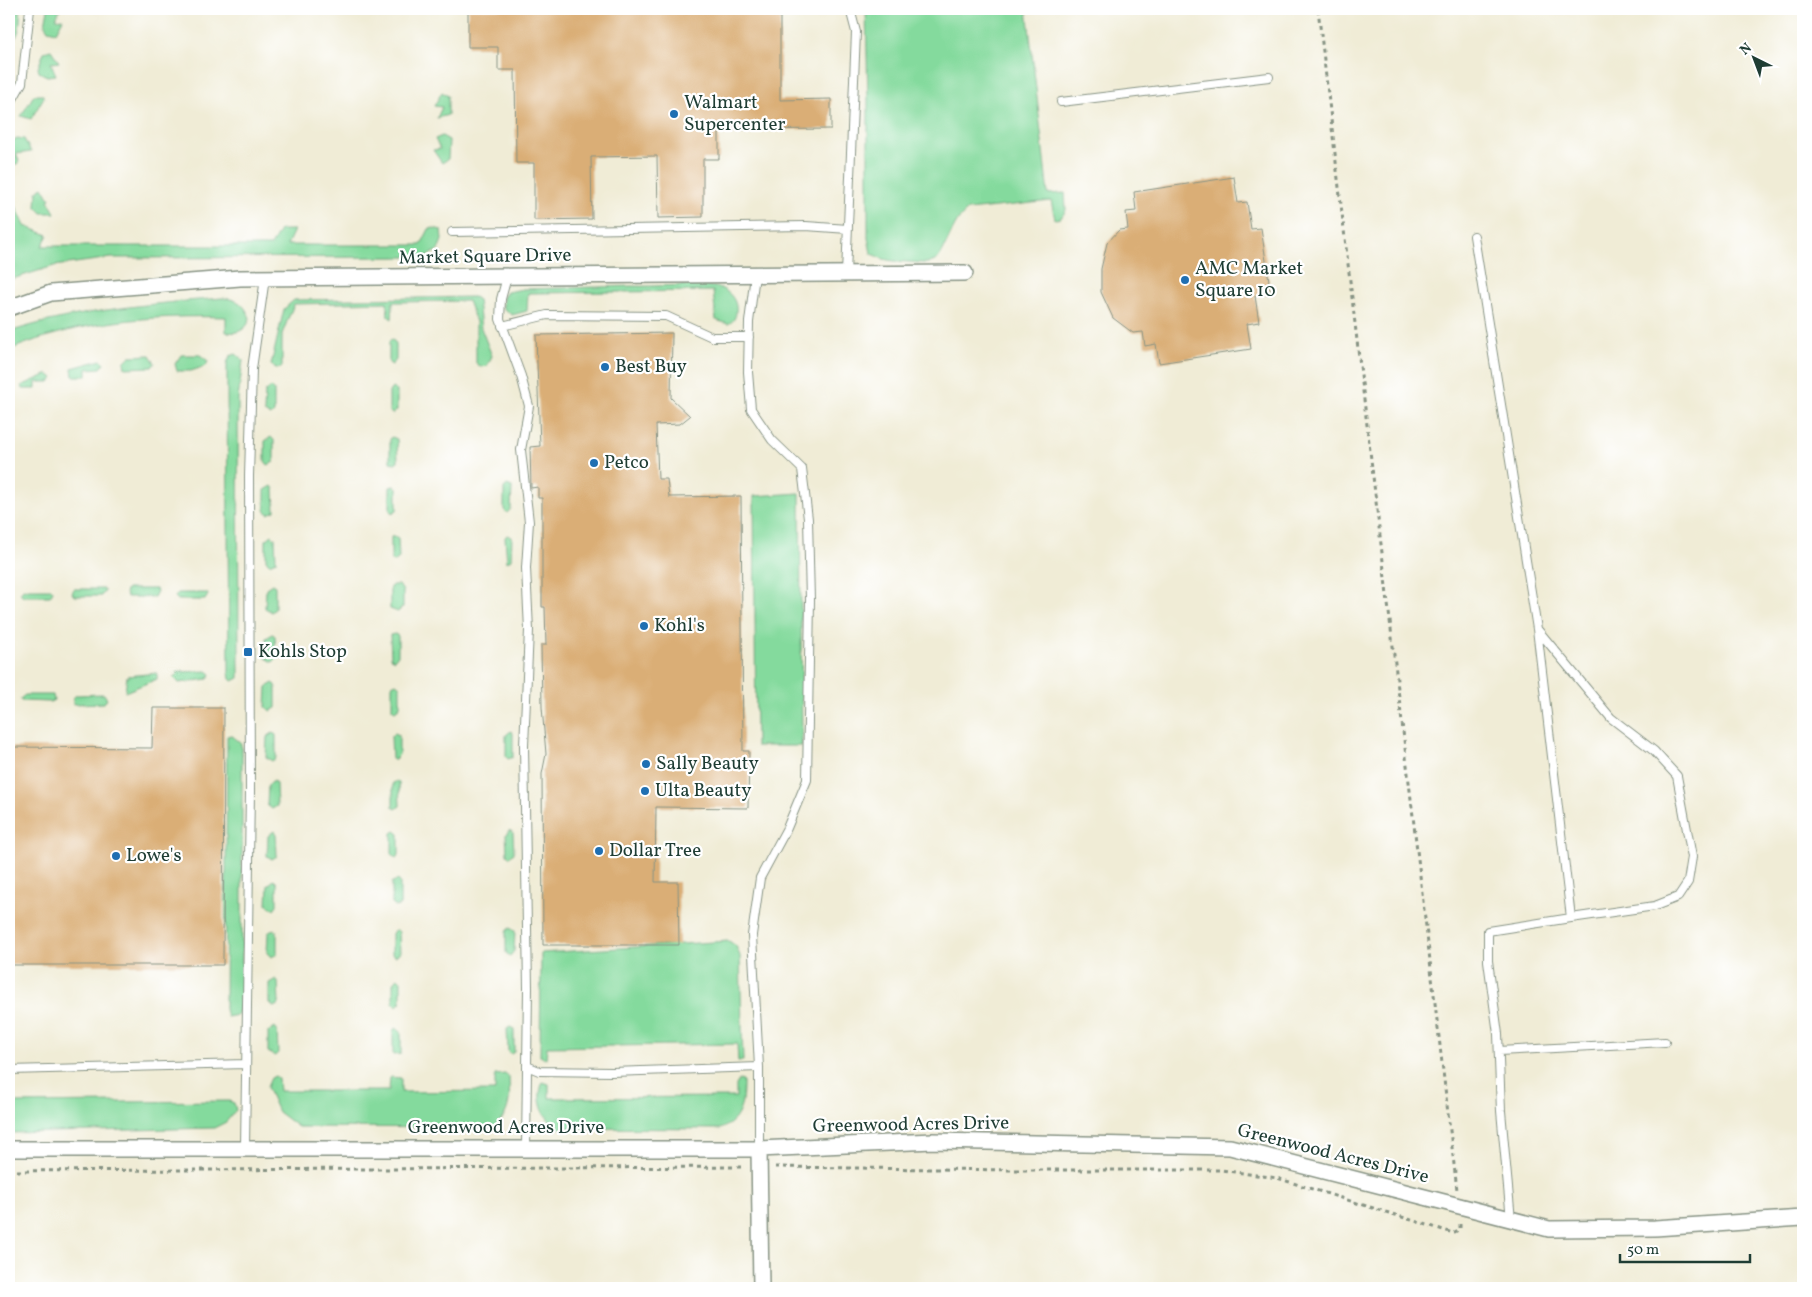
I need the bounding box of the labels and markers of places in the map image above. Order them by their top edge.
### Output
place label: Walmart Supercenter [684,90,785,138]
marker: Walmart Supercenter [668,108,680,120]
place label: AMC Market Square 10 [1195,256,1303,304]
marker: AMC Market Square 10 [1179,274,1191,286]
place label: Best Buy [615,354,687,380]
marker: Best Buy [599,361,611,373]
place label: Petco [604,450,649,476]
marker: Petco [588,457,600,469]
place label: Kohl's [654,613,705,639]
marker: Kohl's [638,620,650,632]
place label: Kohls Stop [258,639,347,665]
marker: Kohls Stop [242,646,254,658]
place label: Sally Beauty [656,751,759,777]
marker: Sally Beauty [640,758,652,770]
place label: Ulta Beauty [655,778,751,804]
marker: Ulta Beauty [639,785,651,797]
place label: Dollar Tree [609,838,701,864]
place label: Lowe's [126,843,182,869]
marker: Dollar Tree [593,845,605,857]
marker: Lowe's [110,850,122,862]

